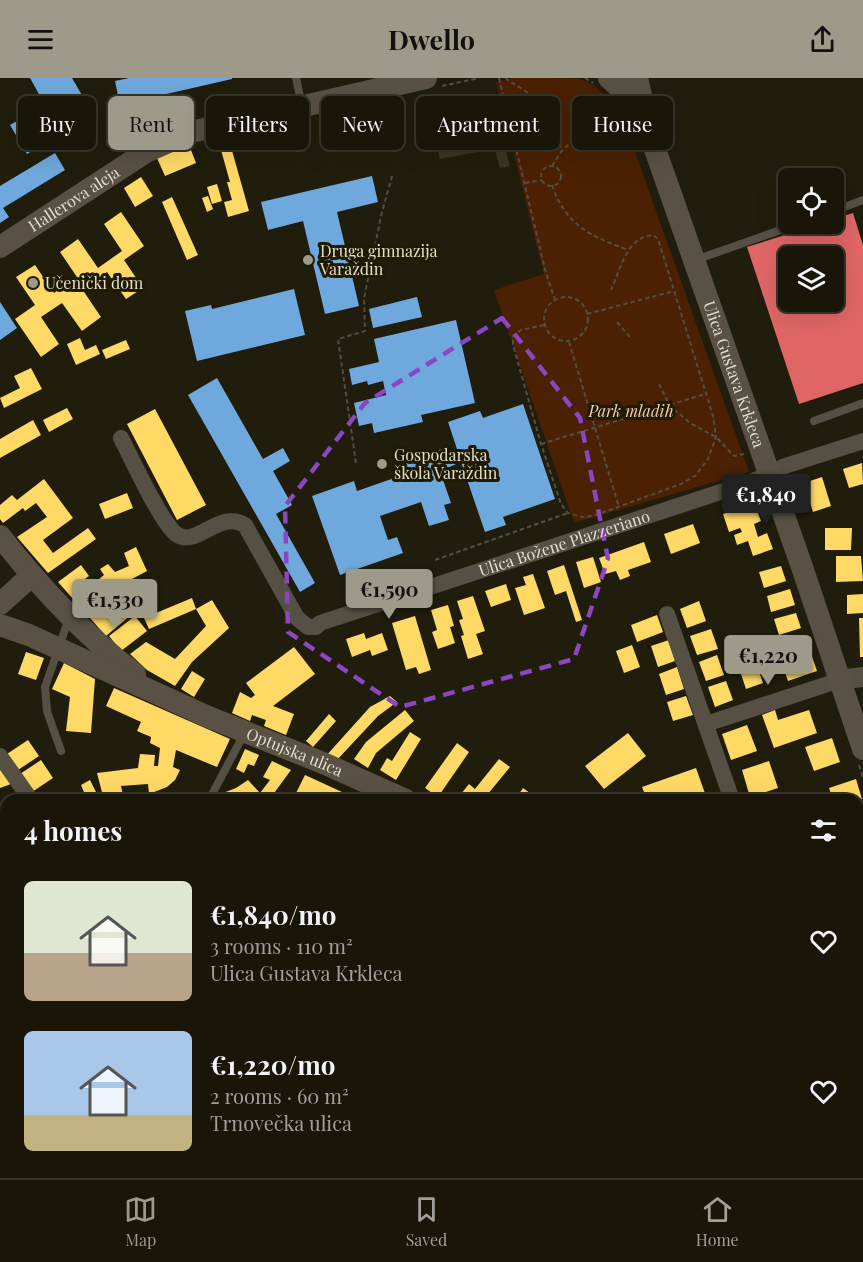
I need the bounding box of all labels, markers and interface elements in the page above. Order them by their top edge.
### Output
text: Dwello [388,21,475,57]
icon: menu [24,23,57,56]
icon: share [806,23,839,56]
chip: Buy [18,96,96,150]
chip: Rent [108,96,194,150]
chip: Filters [206,96,309,150]
chip: New [321,96,404,150]
chip: Apartment [416,96,560,150]
chip: House [572,96,673,150]
street label: Hallerova aleja [24,161,123,236]
map controls [778,168,844,312]
button: locate [778,168,844,234]
place label: Druga gimnazija Varaždin [319,240,437,279]
button: layers [778,246,844,312]
marker: Druga gimnazija Varaždin [301,253,315,267]
place label: Učenički dom [45,272,143,293]
marker: Učenički dom [26,276,40,290]
street label: Ulica Gustava Krkleca [699,298,770,450]
park label: Park mladih [587,400,674,421]
place label: Gospodarska škola Varaždin [394,444,498,483]
marker: Gospodarska škola Varaždin [375,457,389,471]
pin: €1,840 [717,474,815,525]
text: €1,840 [736,480,796,507]
street label: Ulica Božene Plazzeriano [476,505,652,580]
pin: €1,590 [340,569,438,620]
text: €1,590 [360,575,418,602]
pin: €1,530 [66,579,164,630]
text: €1,530 [86,585,144,612]
pin: €1,220 [719,635,817,686]
text: €1,220 [738,641,798,668]
street label: Optujska ulica [244,722,346,781]
text: 4 homes [24,813,122,848]
icon: filters [807,814,840,847]
text: €1,840/mo [210,897,337,932]
icon: home [72,905,144,977]
icon: heart [807,925,840,958]
text: 3 rooms · 110 m² [210,932,353,959]
text: Ulica Gustava Krkleca [210,959,403,986]
text: €1,220/mo [210,1047,335,1082]
icon: home [72,1055,144,1127]
icon: heart [807,1075,840,1108]
text: 2 rooms · 60 m² [210,1082,349,1109]
text: Trnovečka ulica [210,1109,352,1136]
tab: Map [124,1193,157,1250]
tab: Saved [406,1193,447,1250]
tab: Home [696,1193,739,1250]

